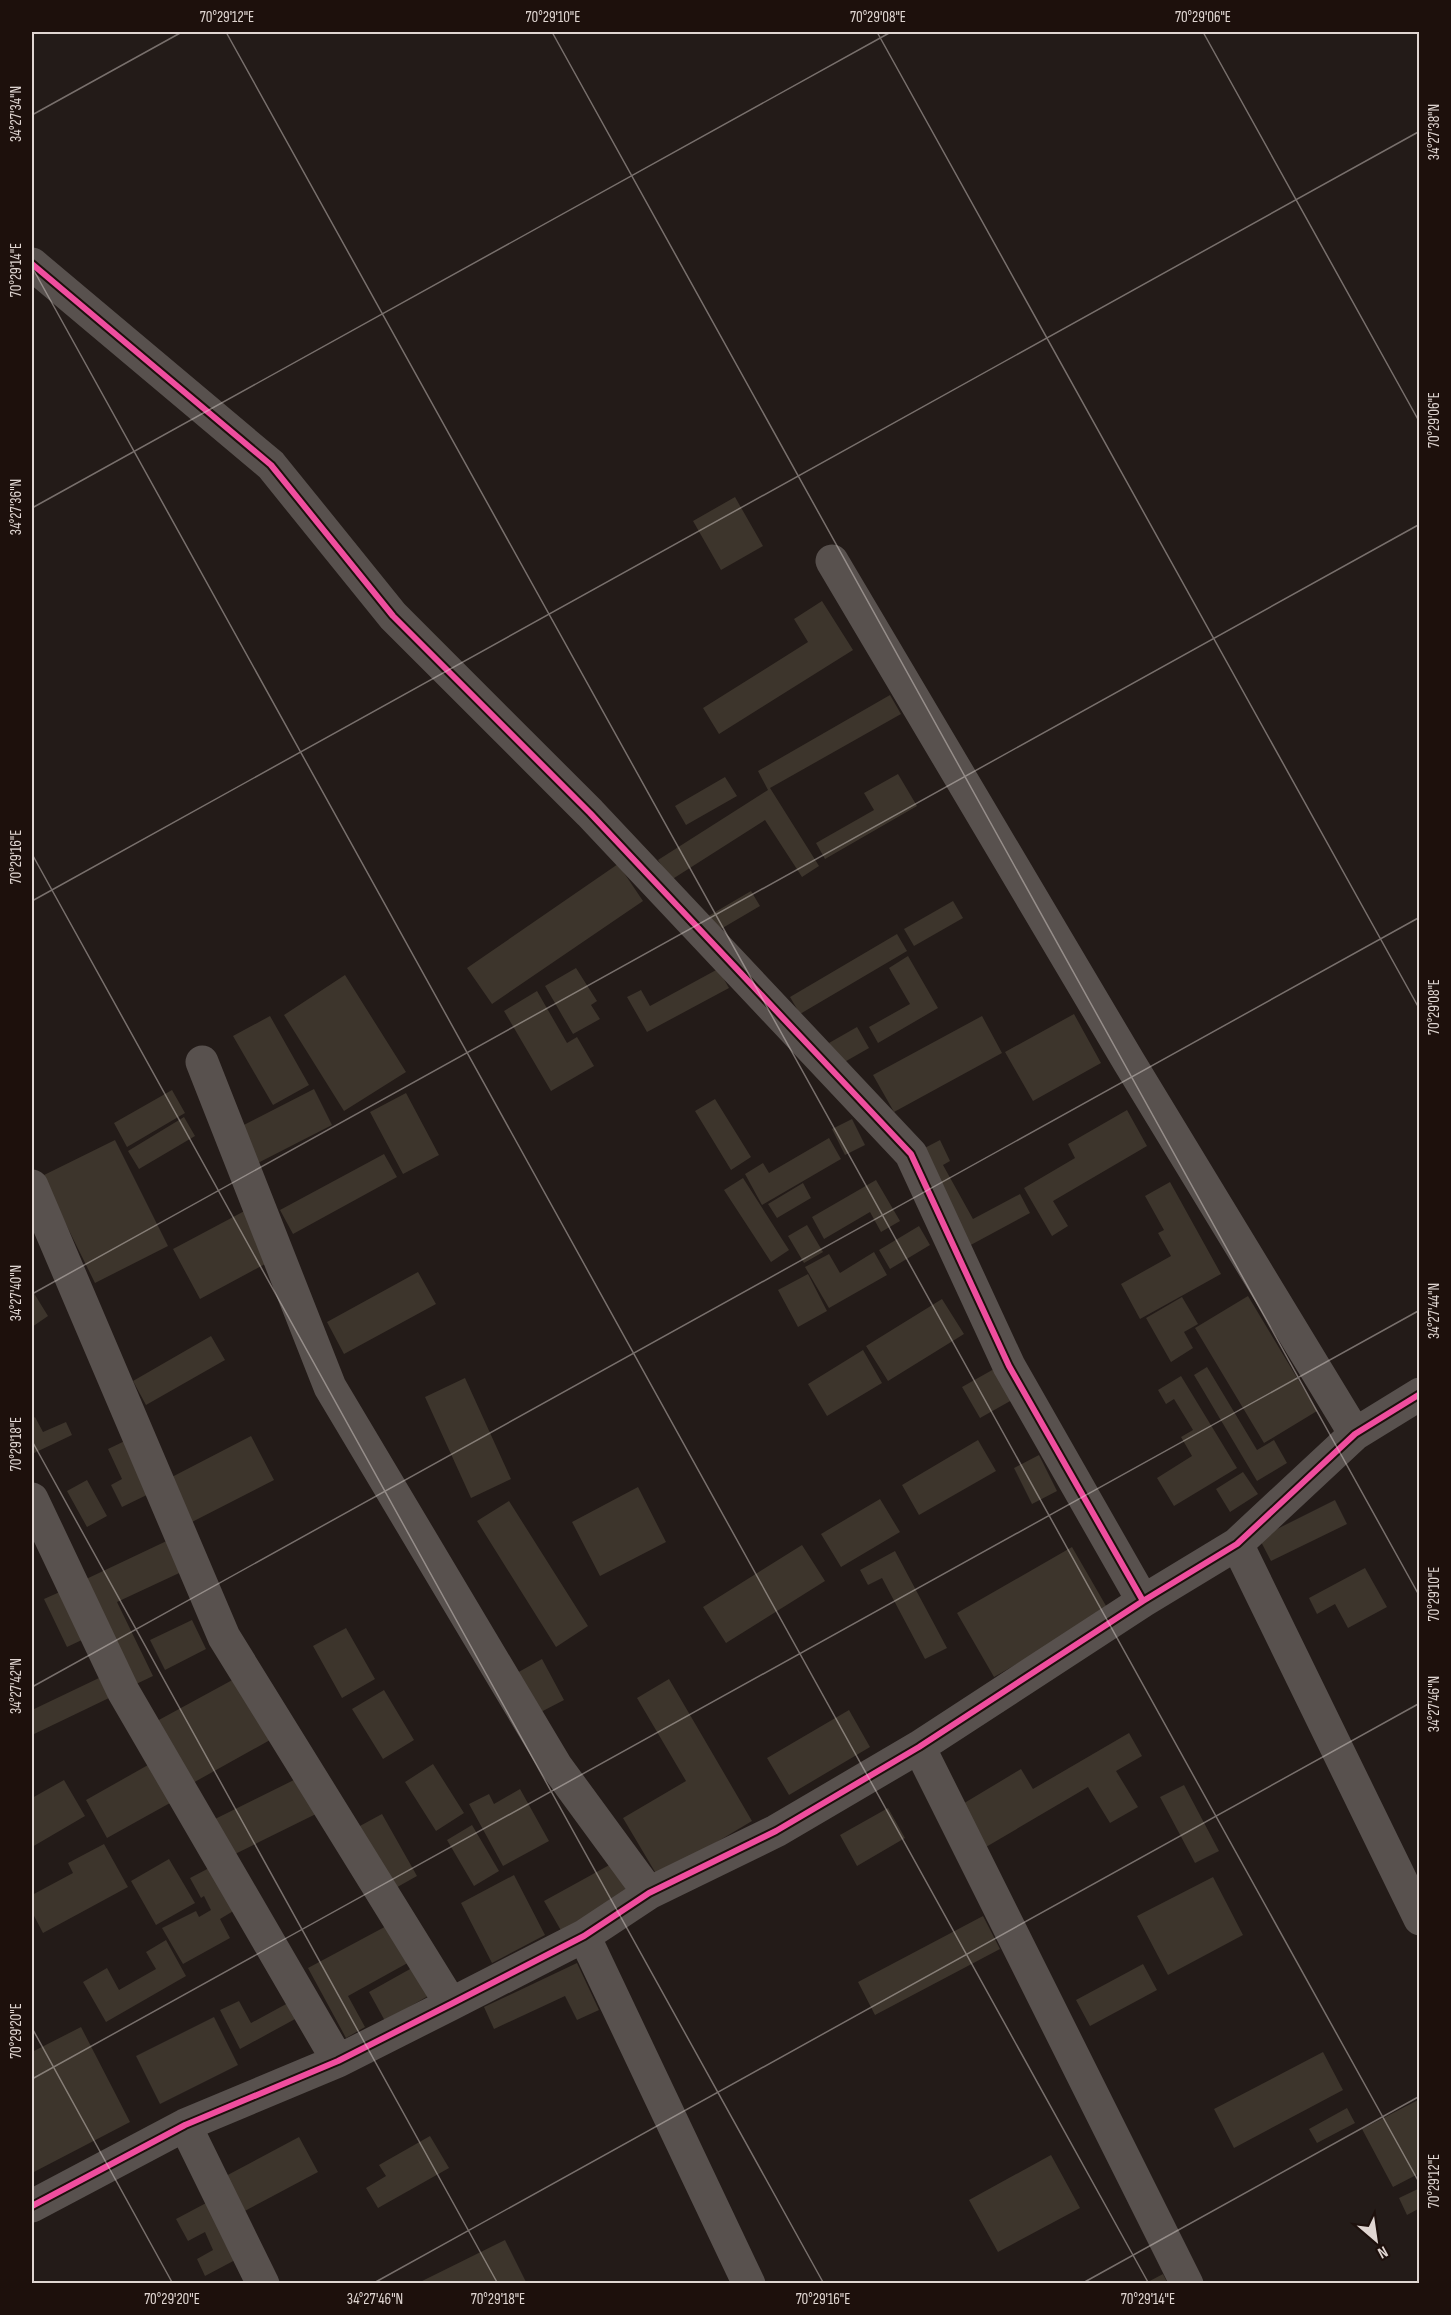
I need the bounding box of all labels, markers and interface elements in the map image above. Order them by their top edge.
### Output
text: 70°29'12"E [200,8,254,27]
text: 70°29'10"E [526,8,580,27]
text: 70°29'08"E [850,8,906,27]
text: 70°29'06"E [1175,8,1231,27]
text: 34°27'34"N [7,86,26,142]
text: 34°27'38"N [1425,104,1444,160]
text: 70°29'14"E [7,243,26,297]
text: 70°29'06"E [1425,392,1444,448]
text: 34°27'36"N [7,479,26,535]
text: 70°29'16"E [7,830,26,884]
text: 70°29'08"E [1425,979,1444,1035]
text: 34°27'40"N [7,1265,26,1321]
text: 34°27'44"N [1425,1283,1444,1339]
text: 70°29'18"E [7,1417,26,1471]
text: 70°29'10"E [1425,1567,1444,1621]
text: 34°27'42"N [7,1658,26,1714]
text: 34°27'46"N [1425,1676,1444,1732]
text: 70°29'20"E [7,2003,26,2059]
text: 70°29'12"E [1425,2154,1444,2208]
north arrow [1346,2210,1406,2270]
text: N [1374,2241,1391,2262]
text: 70°29'20"E [144,2290,200,2309]
text: 34°27'46"N [347,2290,403,2309]
text: 70°29'18"E [471,2290,525,2309]
text: 70°29'16"E [796,2290,850,2309]
text: 70°29'14"E [1121,2290,1175,2309]

